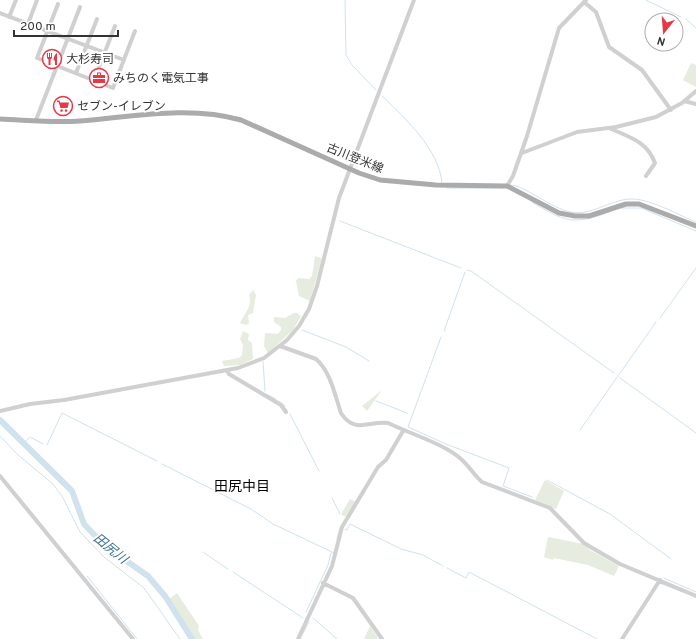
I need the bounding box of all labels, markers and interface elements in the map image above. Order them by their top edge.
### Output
scale bar [14,12,118,38]
north arrow [644,12,684,52]
text: 200 m [20,19,56,35]
text: N [656,33,667,48]
restaurant icon: 大杉寿司 [41,48,63,70]
place label: 大杉寿司 [66,52,114,68]
office icon: みちのく電気工事 [88,67,110,89]
place label: みちのく電気工事 [113,71,209,87]
supermarket icon: セブン-イレブン [52,95,74,117]
place label: セブン-イレブン [77,99,166,115]
street label: 古川登米線 [324,140,385,178]
district label: 田尻中目 [214,479,270,496]
water label: 田尻川 [90,531,131,569]

